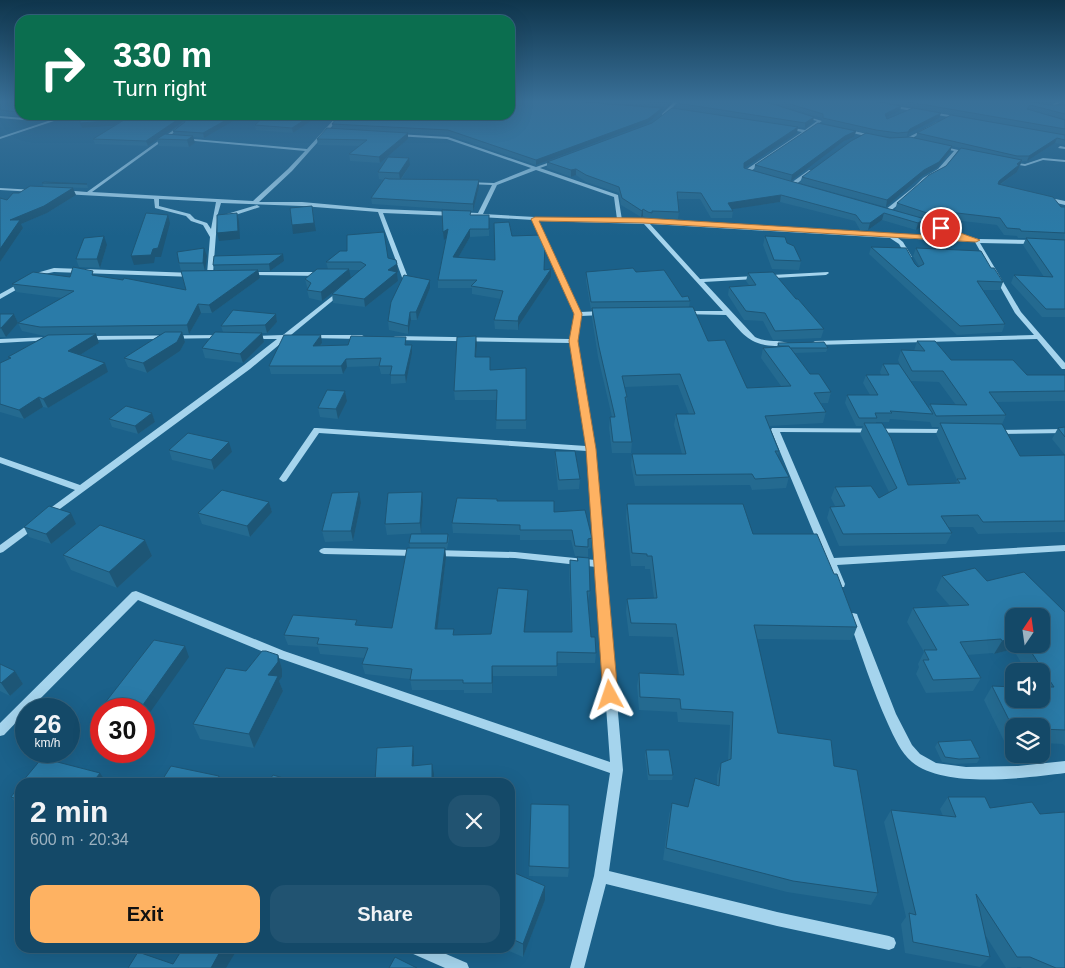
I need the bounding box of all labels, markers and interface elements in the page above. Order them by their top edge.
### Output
icon: right [30,35,95,100]
text: 330 m [113,35,212,74]
text: Turn right [113,76,206,101]
pin [920,207,962,249]
icon: arrive [927,214,955,242]
north arrow [1005,608,1050,652]
map controls [1005,608,1050,763]
button: sound [1005,663,1050,708]
position arrow [583,668,635,720]
speed limit sign: 30 [90,698,155,763]
text: 26 [34,710,61,738]
button: layers [1005,718,1050,763]
text: km/h [34,736,61,750]
text: 2 min [30,795,108,828]
button: close [448,795,500,847]
text: 600 m · 20:34 [30,831,129,848]
button: Exit [30,885,260,943]
button: Share [270,885,500,943]

